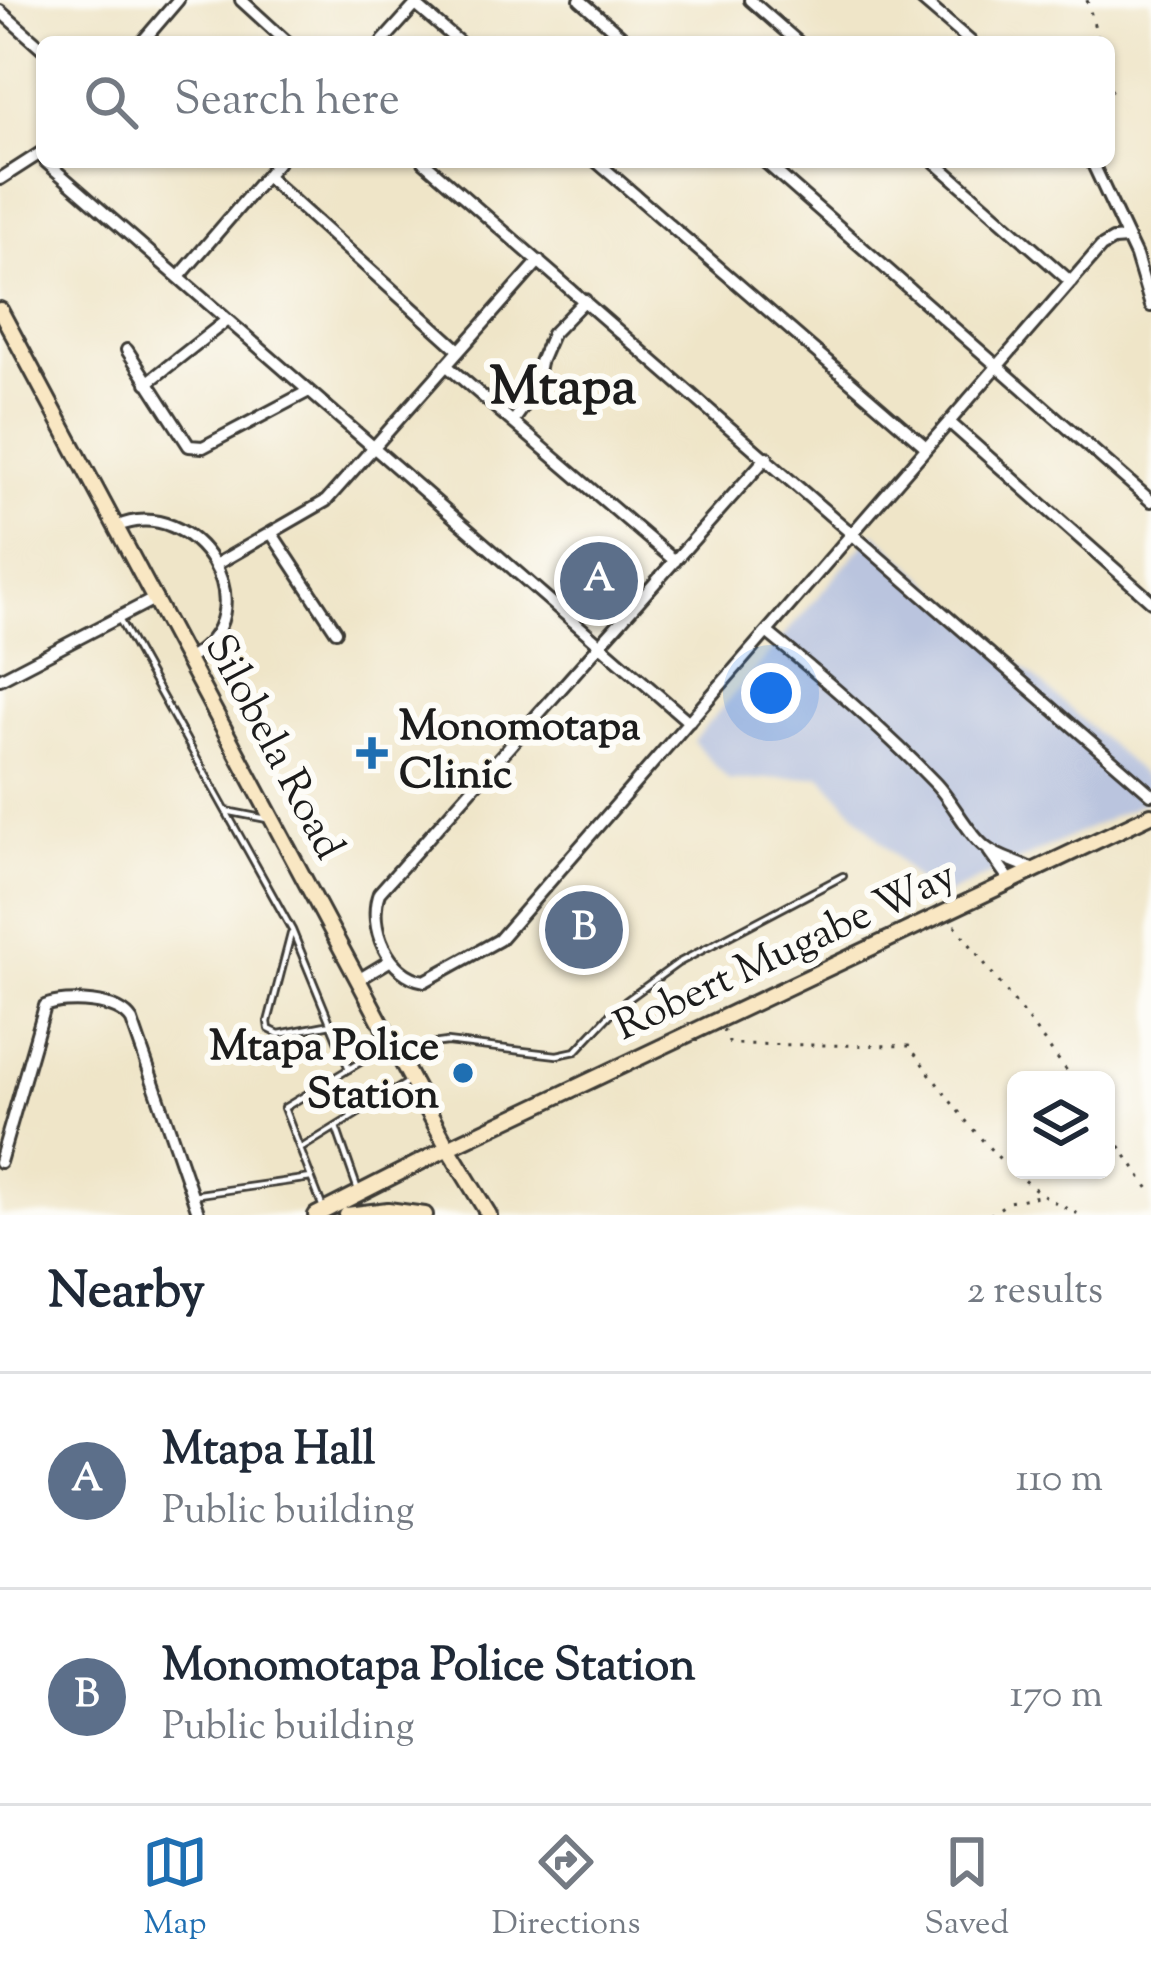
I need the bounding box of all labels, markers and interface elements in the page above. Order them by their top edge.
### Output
search box [36,36,1115,168]
icon: search [78,69,144,135]
text: Search here [174,70,400,135]
district label: Mtapa [490,351,636,429]
pin: A [560,536,638,626]
street label: Silobela Road [187,625,357,871]
your location [741,663,801,723]
place label: Monomotapa Clinic [399,699,641,807]
marker: Monomotapa Clinic [356,737,388,769]
street label: Robert Mugabe Way [606,848,966,1058]
pin: B [545,885,623,975]
place label: Mtapa Police Station [209,1019,439,1127]
marker: Mtapa Police Station [450,1060,476,1086]
map controls [1007,1071,1115,1179]
button: layers [1007,1071,1115,1179]
text: Nearby [48,1257,205,1330]
text: 2 results [967,1265,1103,1321]
text: Mtapa Hall [162,1420,375,1485]
text: A [71,1453,103,1509]
text: 110 m [1016,1453,1103,1509]
text: Public building [162,1485,415,1541]
text: Monomotapa Police Station [162,1636,696,1701]
text: B [75,1669,99,1725]
text: 170 m [1010,1669,1103,1725]
text: Public building [162,1701,415,1757]
tab: Map [142,1829,208,1949]
tab: Directions [492,1829,641,1949]
tab: Saved [924,1829,1009,1949]

